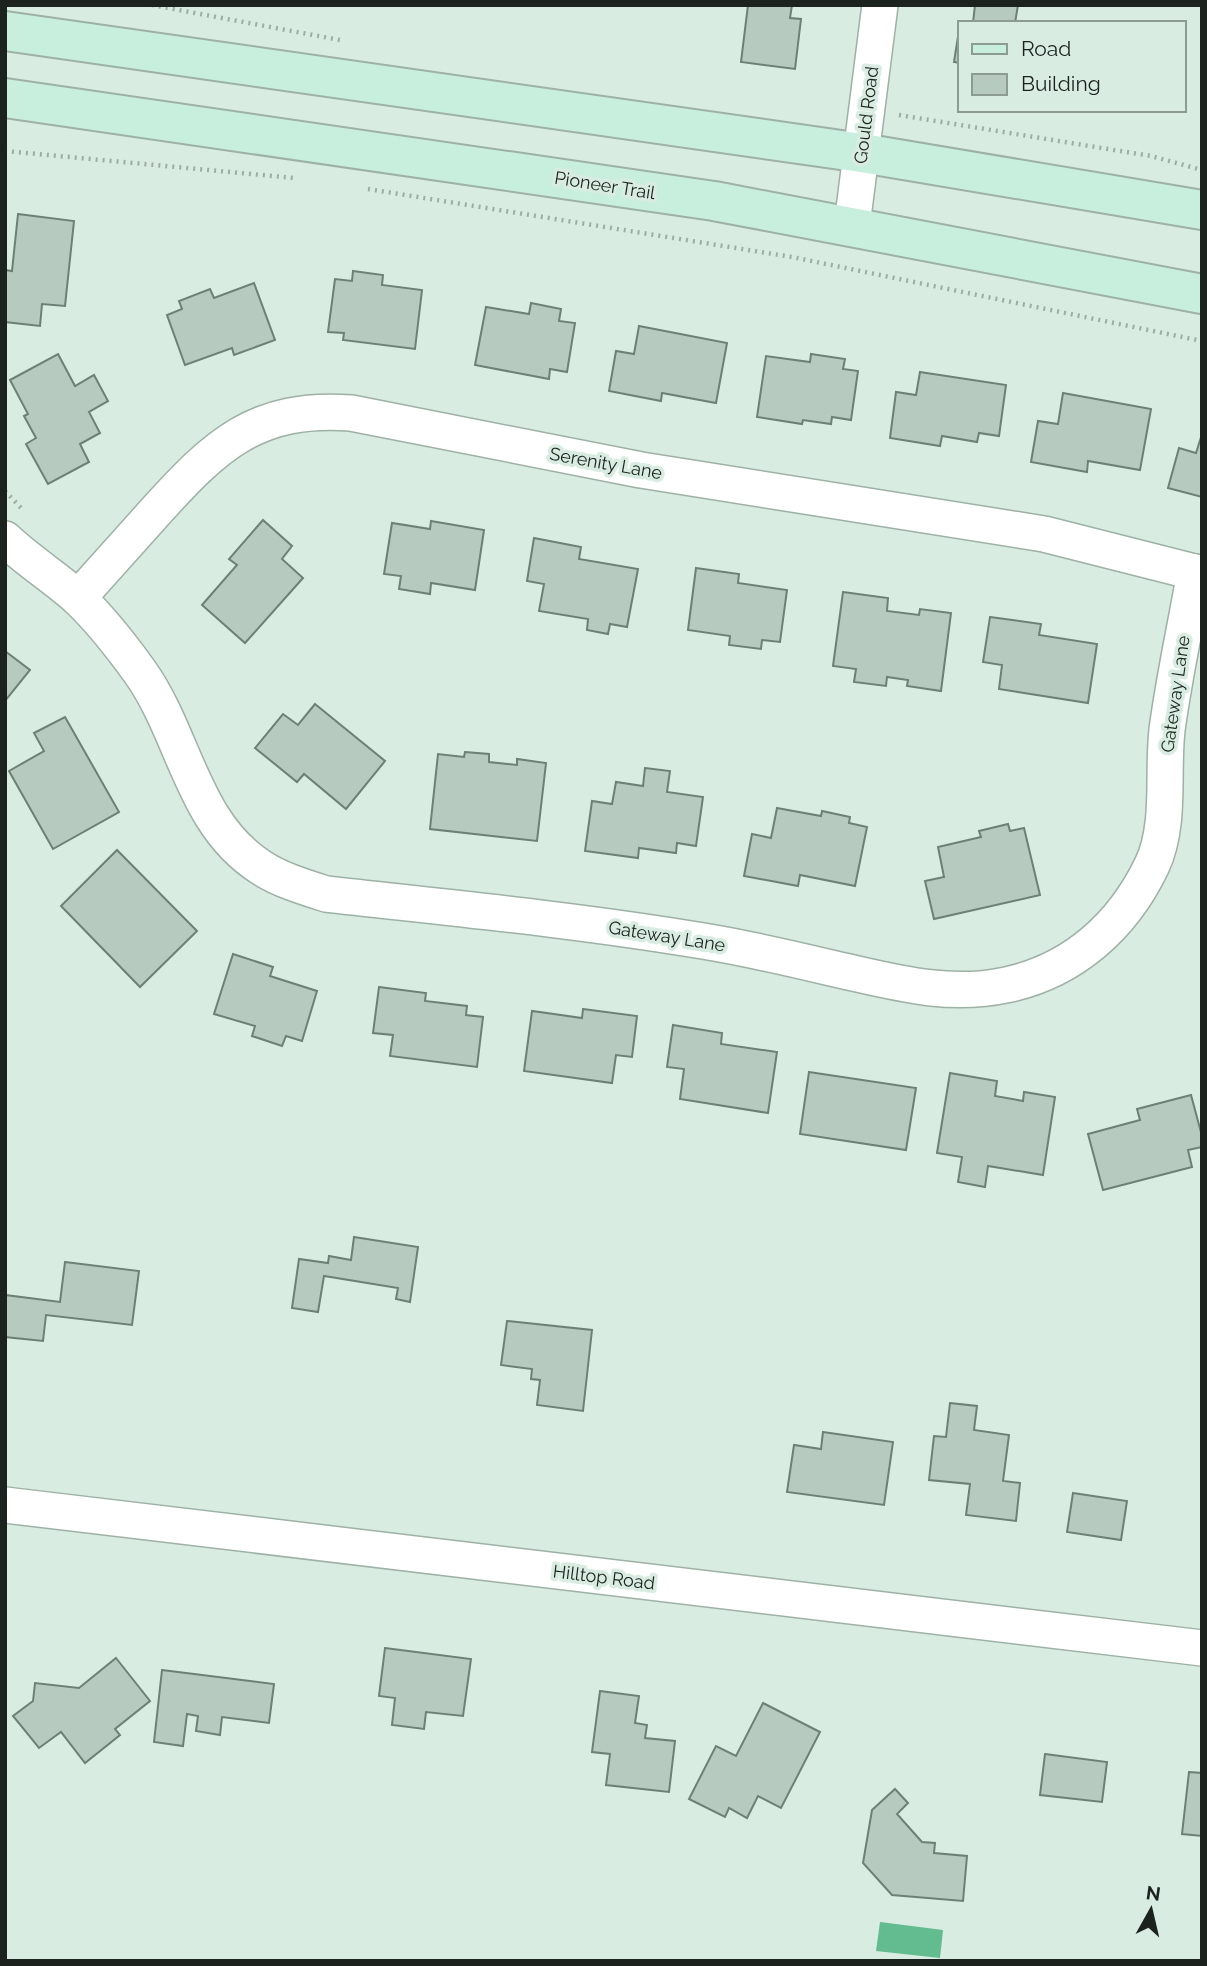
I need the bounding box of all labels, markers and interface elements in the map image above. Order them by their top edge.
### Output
legend [958,21,1186,112]
text: Road [1021,36,1071,61]
street label: Gould Road [850,65,882,165]
text: Building [1021,71,1101,96]
street label: Pioneer Trail [553,167,657,203]
street label: Serenity Lane [548,443,664,483]
street label: Gateway Lane [1156,634,1194,754]
street label: Gateway Lane [607,916,727,956]
street label: Hilltop Road [552,1560,656,1594]
north arrow [1116,1875,1186,1945]
text: N [1145,1881,1162,1905]

